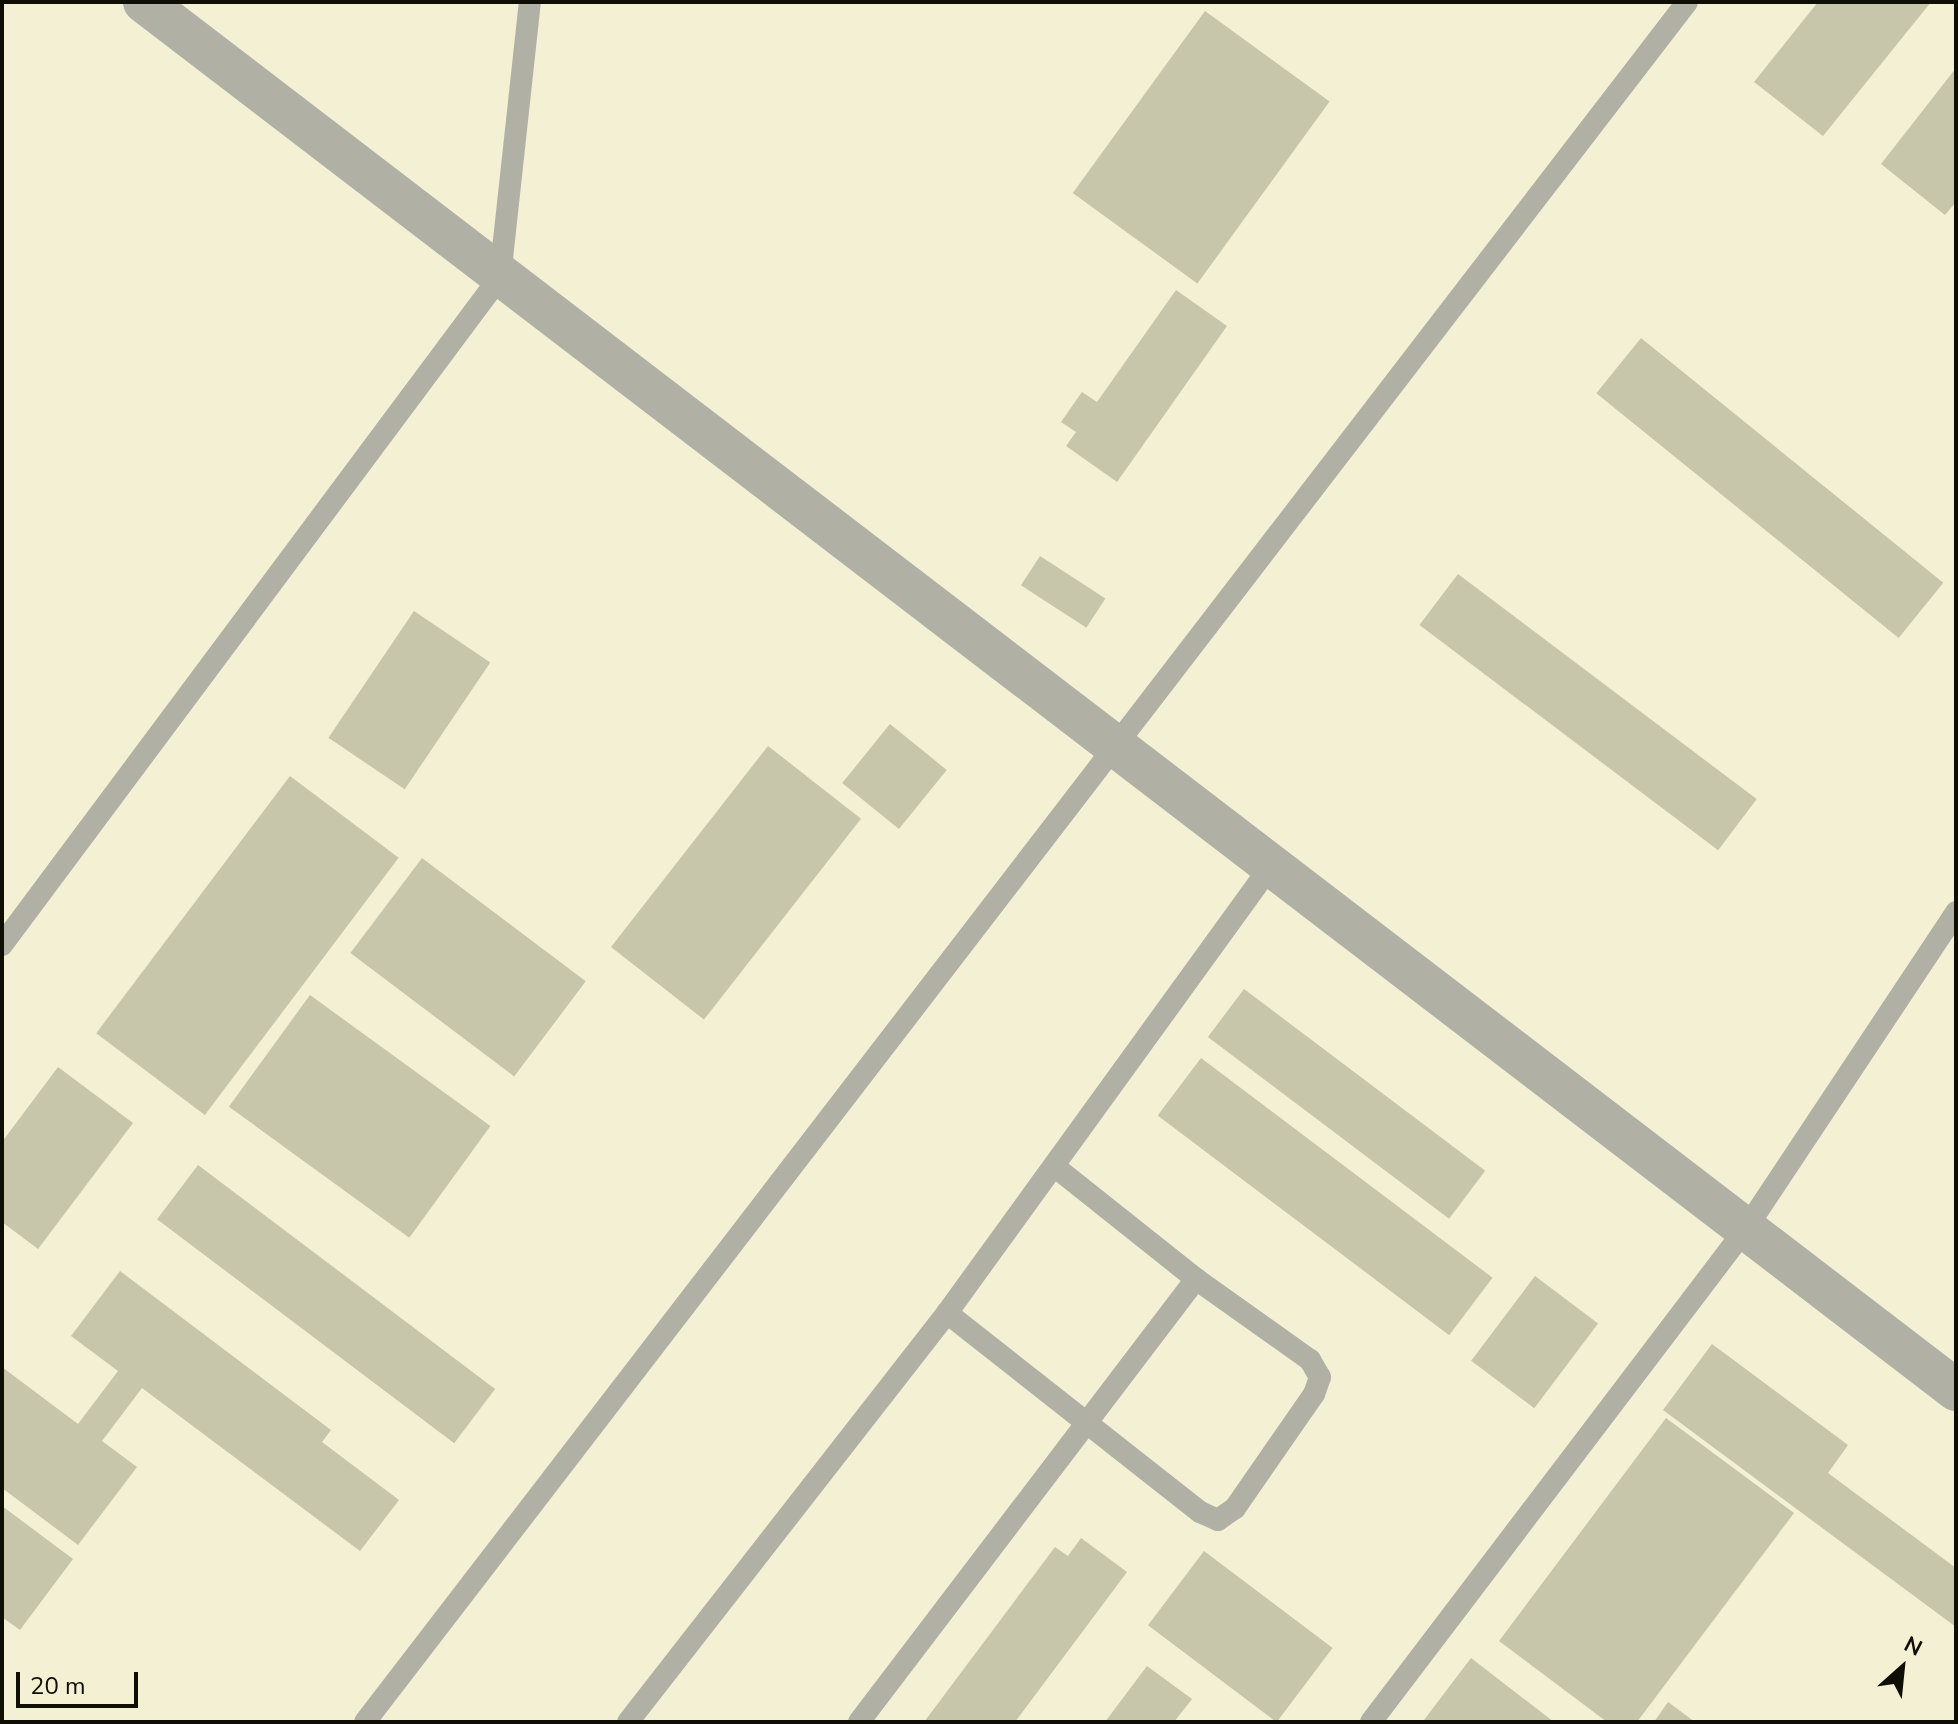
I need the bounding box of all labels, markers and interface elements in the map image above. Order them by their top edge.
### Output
north arrow [1862,1628,1942,1708]
text: N [1899,1630,1927,1664]
scale bar [20,1656,142,1706]
text: 20 m [30,1670,86,1702]

